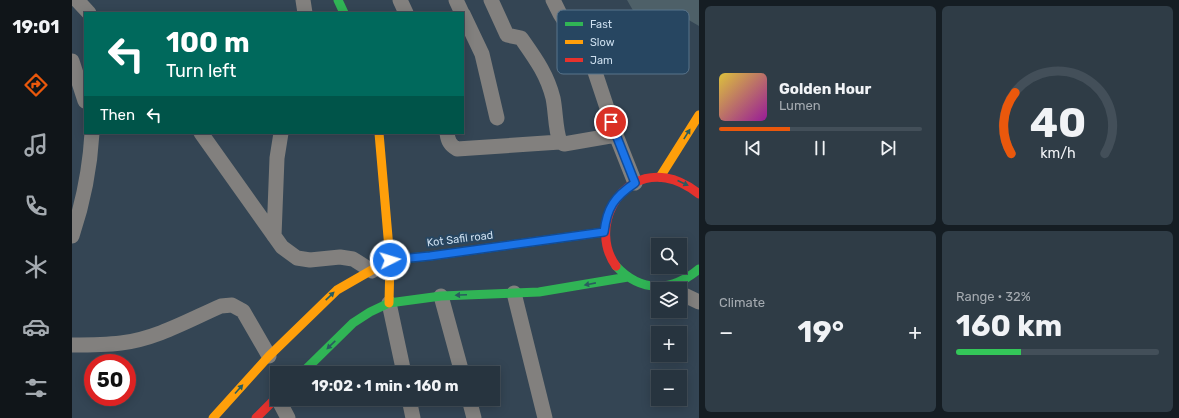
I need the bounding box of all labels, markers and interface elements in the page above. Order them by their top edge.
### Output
legend [557,10,689,74]
text: 19:01 [13,16,59,38]
text: Fast [590,18,613,31]
text: 100 m [166,26,250,59]
icon: left [100,28,152,80]
text: Slow [590,36,615,49]
text: Jam [590,54,613,67]
text: Turn left [166,60,236,82]
icon: directions [22,71,50,99]
text: Golden Hour [779,80,871,98]
text: 40 [1029,97,1086,146]
text: Lumen [779,98,821,113]
icon: left [143,104,165,126]
pin [594,105,628,139]
text: Then [100,106,135,124]
icon: arrive [600,111,622,133]
one-way arrow [683,129,691,139]
icon: music [22,131,50,159]
icon: previous [742,137,764,159]
icon: pause [809,137,831,159]
icon: next [877,137,899,159]
text: km/h [1040,144,1075,161]
one-way arrow [677,180,689,186]
icon: phone [22,192,50,220]
street label: Kot Safil road [426,228,494,250]
map controls [651,238,687,406]
button: search [651,238,687,274]
position arrow [369,239,411,281]
icon: climate [22,253,50,281]
one-way arrow [584,281,596,287]
button: layers [651,282,687,318]
text: Range · 32% [956,289,1031,304]
one-way arrow [325,291,335,301]
one-way arrow [455,292,467,299]
text: Climate [719,295,765,310]
text: 160 km [956,308,1062,344]
icon: car [22,313,50,341]
text: 19° [798,314,844,350]
text: − [719,319,733,346]
text: + [908,319,922,346]
button: + [651,326,687,362]
one-way arrow [326,340,336,349]
speed limit sign: 50 [84,354,136,406]
button: − [651,370,687,406]
icon: filters [22,374,50,402]
text: 19:02 · 1 min · 160 m [312,377,458,395]
one-way arrow [234,384,244,394]

